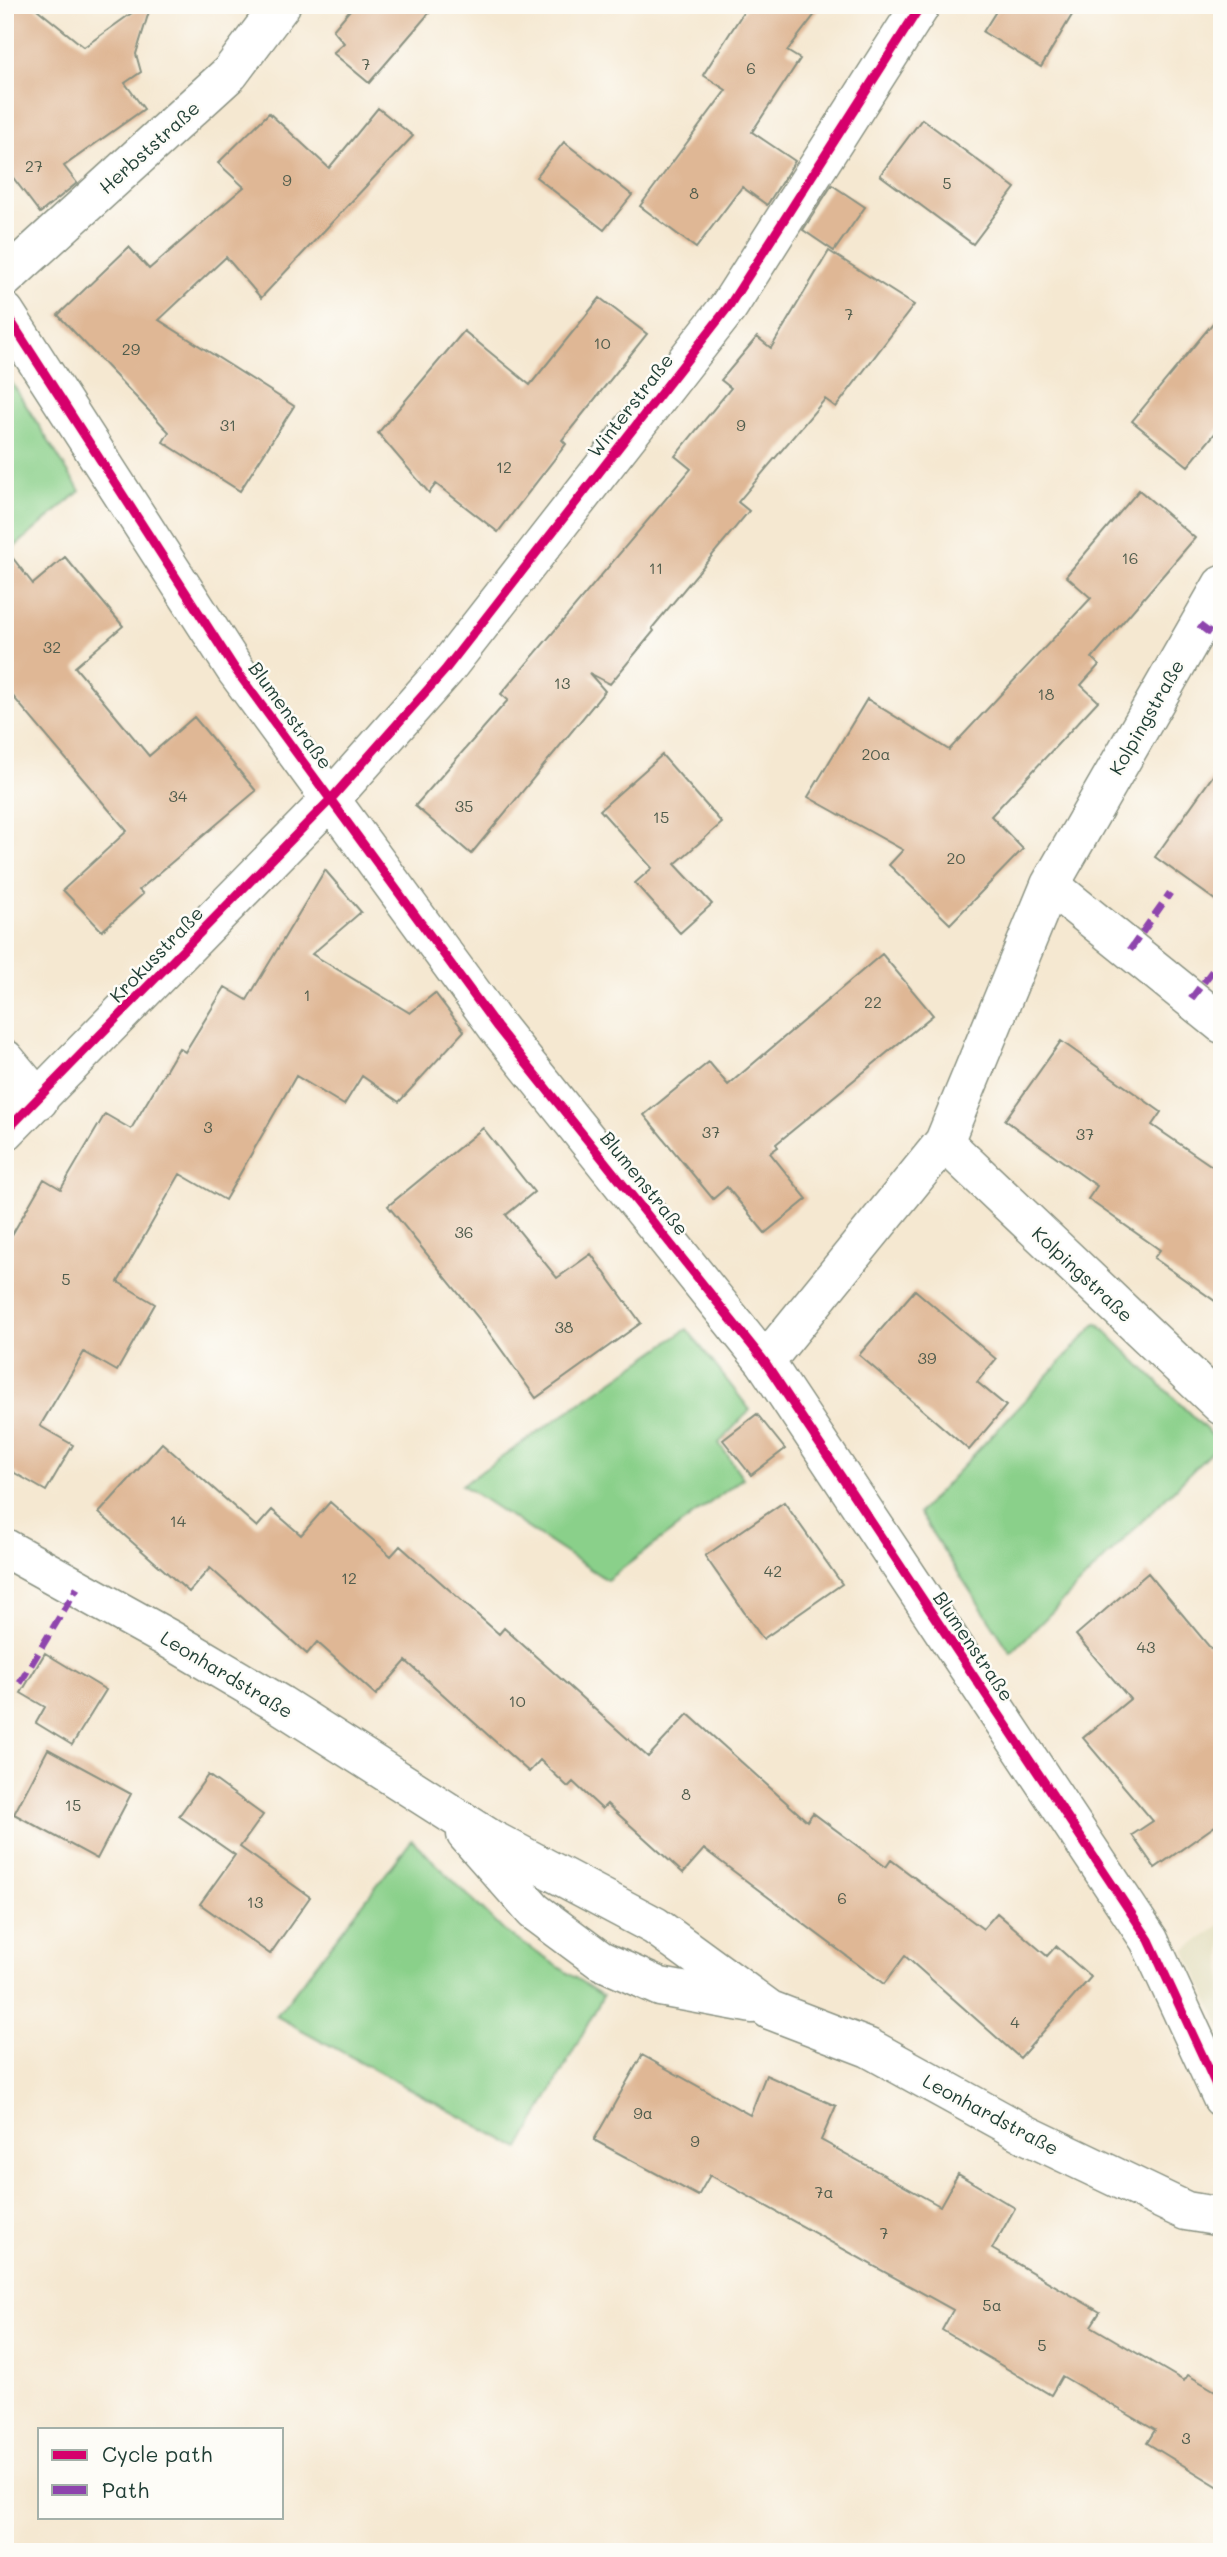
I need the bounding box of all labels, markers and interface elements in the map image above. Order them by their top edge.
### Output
house number: 7 [362,53,371,74]
house number: 6 [746,57,756,78]
street label: Herbststraße [93,95,205,199]
house number: 27 [25,155,43,176]
house number: 9 [282,169,292,190]
house number: 5 [942,172,952,193]
house number: 8 [689,182,699,203]
house number: 7 [845,303,854,324]
house number: 10 [593,332,611,353]
house number: 29 [122,338,140,359]
street label: Winterstraße [582,348,678,462]
house number: 31 [220,414,236,435]
house number: 9 [736,414,746,435]
house number: 12 [496,456,512,477]
house number: 16 [1122,547,1138,568]
house number: 11 [649,557,663,578]
house number: 32 [43,636,61,657]
street label: Kolpingstraße [1103,655,1189,779]
street label: Blumenstraße [244,656,338,774]
house number: 13 [554,672,570,693]
house number: 18 [1038,683,1055,704]
house number: 20a [862,743,890,764]
house number: 34 [169,785,188,806]
house number: 35 [455,795,473,816]
house number: 15 [653,806,669,827]
house number: 20 [947,847,966,868]
street label: Krokusstraße [104,900,208,1008]
house number: 1 [303,984,311,1005]
house number: 22 [864,991,882,1012]
house number: 3 [203,1116,213,1137]
house number: 37 [702,1121,720,1142]
house number: 37 [1076,1123,1094,1144]
street label: Blumenstraße [595,1126,695,1240]
house number: 36 [454,1221,474,1242]
street label: Kolpingstraße [1027,1221,1139,1327]
house number: 5 [61,1268,71,1289]
house number: 38 [554,1316,574,1337]
house number: 39 [918,1347,936,1368]
house number: 14 [170,1510,187,1531]
house number: 42 [764,1560,782,1581]
house number: 12 [341,1567,357,1588]
street label: Blumenstraße [928,1586,1020,1706]
street label: Leonhardstraße [156,1625,298,1723]
house number: 43 [1137,1636,1155,1657]
house number: 10 [508,1690,526,1711]
house number: 8 [681,1783,691,1804]
house number: 15 [65,1794,81,1815]
house number: 6 [837,1887,847,1908]
house number: 13 [247,1891,263,1912]
house number: 4 [1010,2011,1020,2032]
street label: Leonhardstraße [919,2068,1063,2160]
house number: 9a [633,2102,653,2123]
house number: 9 [690,2130,700,2151]
house number: 7a [815,2181,833,2202]
house number: 7 [880,2222,889,2243]
house number: 5a [982,2294,1002,2315]
house number: 5 [1037,2334,1047,2355]
house number: 3 [1181,2427,1191,2448]
legend [38,2428,284,2518]
text: Cycle path [102,2440,212,2467]
text: Path [102,2476,149,2503]

